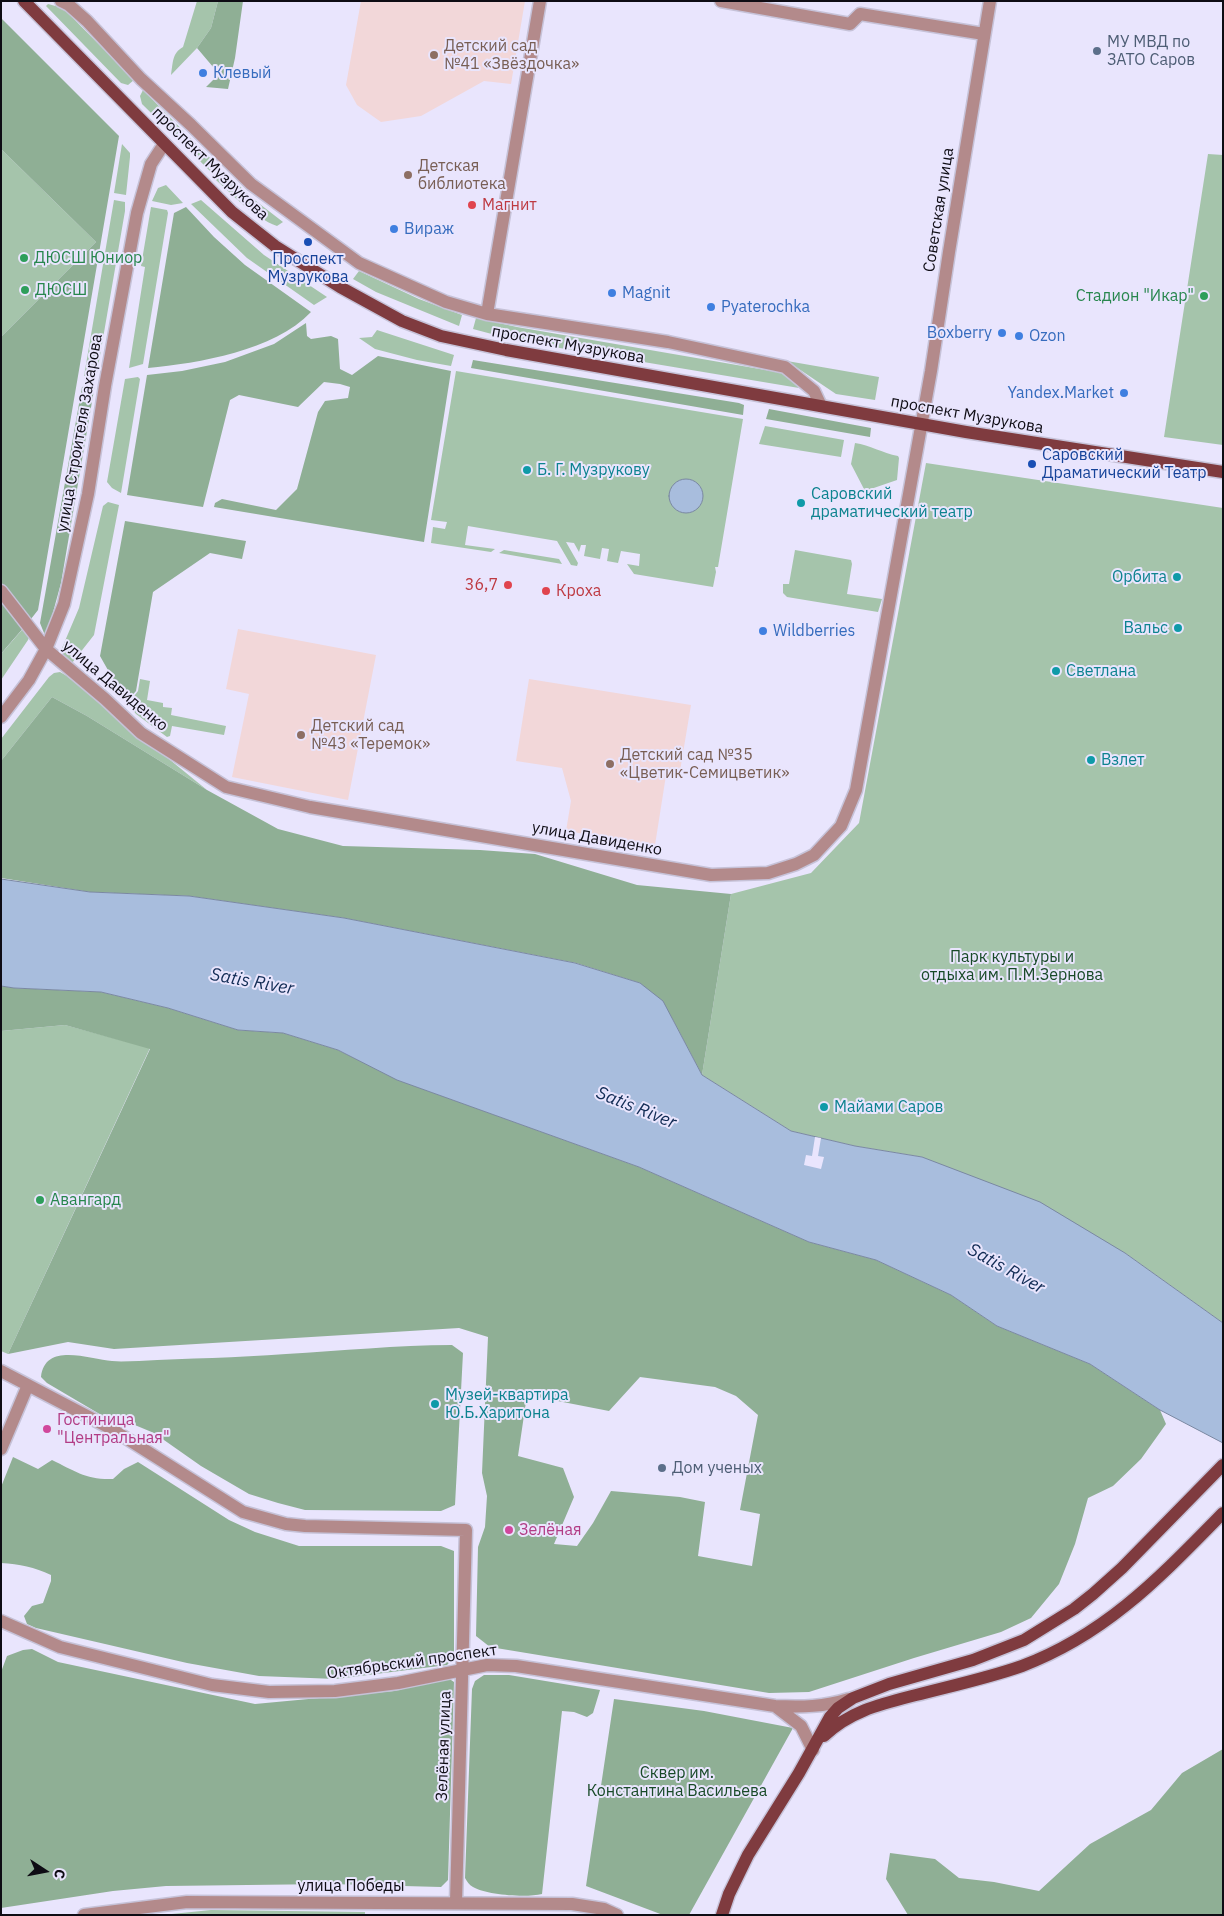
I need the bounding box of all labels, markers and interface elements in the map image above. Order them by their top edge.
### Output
place label: МУ МВД по ЗАТО Саров [1107,32,1195,70]
place label: Детский сад №41 «Звёздочка» [444,36,579,74]
marker: МУ МВД по ЗАТО Саров [1091,45,1103,57]
marker: Детский сад №41 «Звёздочка» [428,49,440,61]
place label: Клевый [213,63,271,83]
marker: Клевый [197,67,209,79]
street label: проспект Музрукова [148,103,272,225]
street label: Советская улица [920,146,958,274]
place label: Детская библиотека [418,156,506,194]
marker: Детская библиотека [402,169,414,181]
place label: Магнит [482,195,537,215]
marker: Магнит [466,199,478,211]
place label: Вираж [404,219,454,239]
marker: Вираж [388,223,400,235]
marker: Проспект Музрукова [302,236,314,248]
place label: ДЮСШ Юниор [34,248,142,268]
place label: Проспект Музрукова [267,249,349,287]
marker: ДЮСШ Юниор [18,252,30,264]
place label: ДЮСШ [35,280,87,300]
place label: Magnit [622,283,671,303]
marker: ДЮСШ [19,284,31,296]
place label: Стадион "Икар" [1076,286,1194,306]
marker: Magnit [606,287,618,299]
marker: Стадион "Икар" [1198,290,1210,302]
place label: Pyaterochka [721,297,810,317]
marker: Pyaterochka [705,301,717,313]
street label: проспект Музрукова [490,322,646,368]
place label: Boxberry [927,323,992,343]
place label: Ozon [1029,326,1066,346]
marker: Boxberry [996,327,1008,339]
marker: Ozon [1013,330,1025,342]
street label: улица Строителя Захарова [53,332,107,534]
place label: Yandex.Market [1007,383,1114,403]
marker: Yandex.Market [1118,387,1130,399]
street label: проспект Музрукова [889,392,1045,438]
place label: Саровский Драматический Театр [1042,445,1207,483]
marker: Саровский Драматический Театр [1026,458,1038,470]
place label: Б. Г. Музрукову [537,460,650,480]
marker: Б. Г. Музрукову [521,464,533,476]
place label: Саровский драматический театр [811,484,973,522]
marker: Саровский драматический театр [795,497,807,509]
place label: Орбита [1112,567,1167,587]
marker: Орбита [1171,571,1183,583]
place label: 36,7 [465,575,498,595]
marker: 36,7 [502,579,514,591]
place label: Кроха [556,581,601,601]
marker: Кроха [540,585,552,597]
place label: Вальс [1123,618,1168,638]
place label: Wildberries [773,621,855,641]
marker: Вальс [1172,622,1184,634]
marker: Wildberries [757,625,769,637]
street label: улица Давиденко [58,636,172,736]
place label: Светлана [1066,661,1136,681]
marker: Светлана [1050,665,1062,677]
place label: Детский сад №43 «Теремок» [311,716,430,754]
marker: Детский сад №43 «Теремок» [295,729,307,741]
place label: Детский сад №35 «Цветик-Семицветик» [620,745,789,783]
place label: Взлет [1101,750,1144,770]
marker: Взлет [1085,754,1097,766]
marker: Детский сад №35 «Цветик-Семицветик» [604,758,616,770]
street label: улица Давиденко [530,818,664,860]
park label: Парк культуры и отдыха им. П.М.Зернова [921,947,1103,985]
water label: Satis River [209,964,295,1000]
water label: Satis River [593,1082,679,1134]
place label: Майами Саров [834,1097,943,1117]
marker: Майами Саров [818,1101,830,1113]
place label: Авангард [50,1190,121,1210]
marker: Авангард [34,1194,46,1206]
water label: Satis River [964,1239,1048,1299]
place label: Музей-квартира Ю.Б.Харитона [445,1385,569,1423]
marker: Музей-квартира Ю.Б.Харитона [429,1398,441,1410]
place label: Гостиница "Центральная" [57,1410,170,1448]
marker: Гостиница "Центральная" [41,1423,53,1435]
place label: Дом ученых [672,1458,762,1478]
marker: Дом ученых [656,1462,668,1474]
place label: Зелёная [519,1520,582,1540]
marker: Зелёная [503,1524,515,1536]
street label: Октябрьский проспект [326,1641,498,1683]
street label: Зелёная улица [432,1690,456,1802]
park label: Сквер им. Константина Васильева [587,1763,767,1801]
north arrow [20,1846,70,1896]
text: С [50,1868,69,1880]
street label: улица Победы [297,1876,405,1896]

